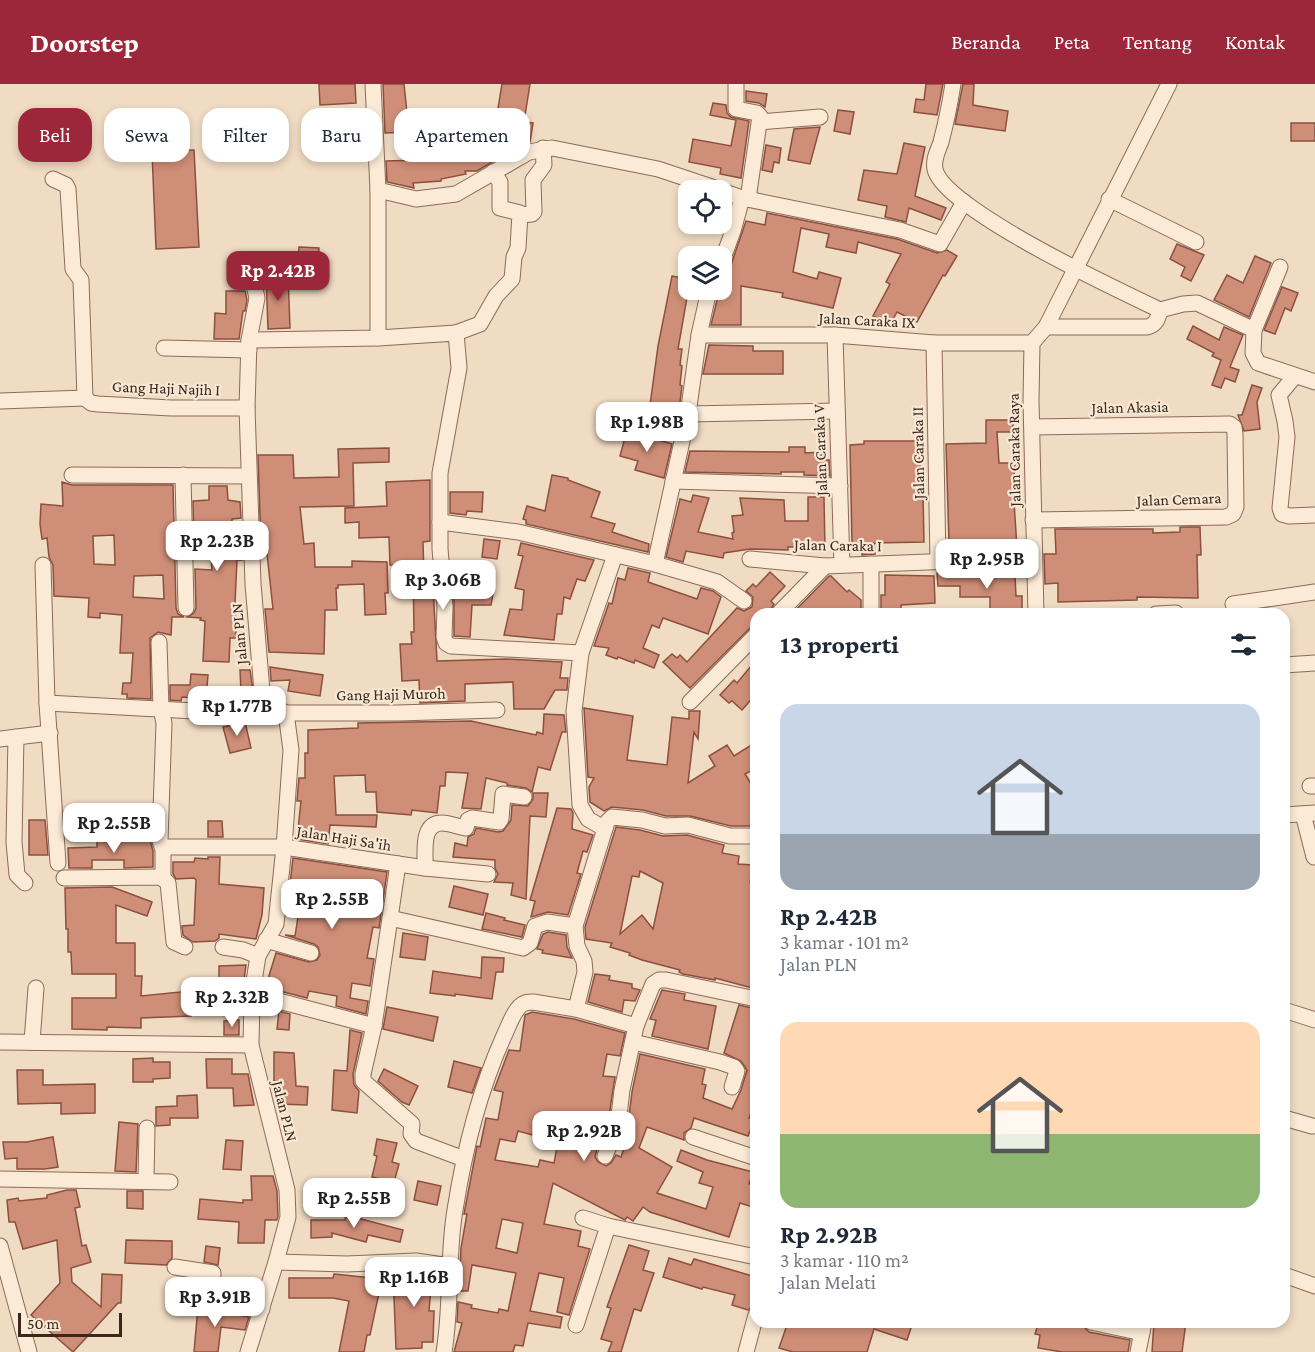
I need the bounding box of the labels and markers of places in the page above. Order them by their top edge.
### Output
pin: Rp 2.42B [216,251,340,302]
pin: Rp 1.98B [585,402,709,453]
pin: Rp 2.23B [155,521,279,572]
pin: Rp 2.95B [925,539,1049,590]
pin: Rp 3.06B [381,560,505,611]
pin: Rp 1.77B [175,686,299,737]
pin: Rp 2.55B [52,803,176,854]
pin: Rp 2.55B [270,879,394,930]
pin: Rp 2.32B [170,977,294,1028]
pin: Rp 2.92B [522,1111,646,1162]
pin: Rp 2.55B [292,1178,416,1229]
pin: Rp 1.16B [352,1257,476,1308]
pin: Rp 3.91B [153,1277,277,1328]

